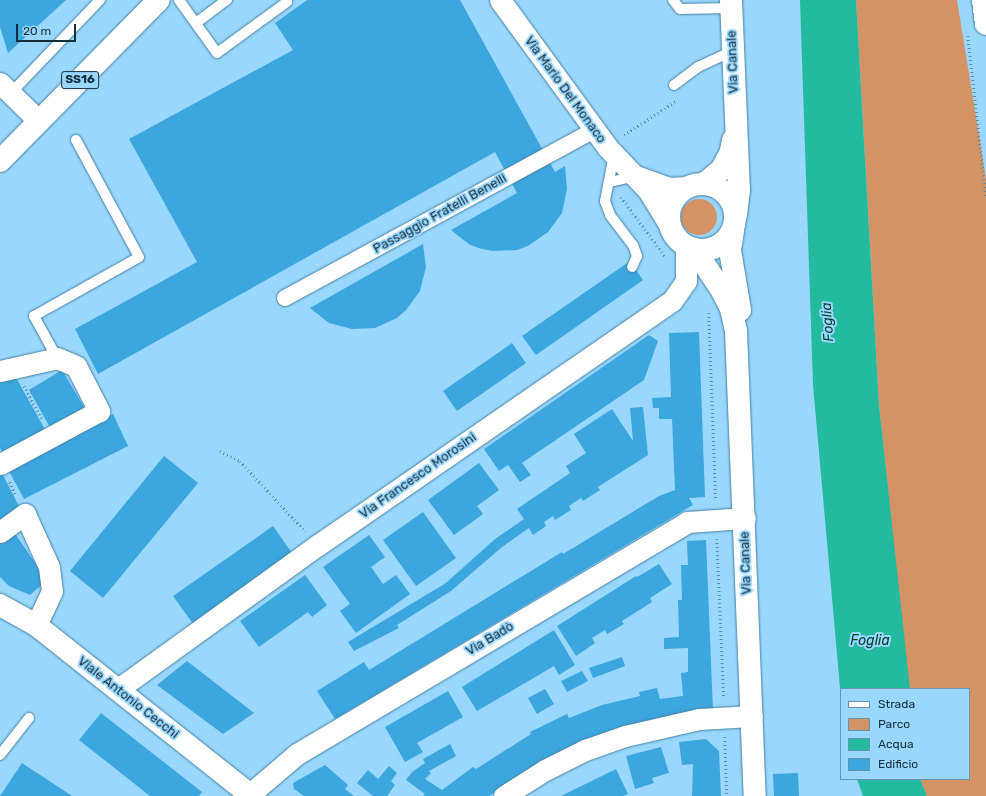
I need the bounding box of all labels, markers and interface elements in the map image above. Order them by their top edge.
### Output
scale bar [18,16,78,42]
text: 20 m [23,24,51,38]
street label: Via Canale [724,30,742,94]
street label: Via Mario Del Monaco [521,34,609,146]
road number: SS16 [61,70,99,90]
street label: Passaggio Fratelli Benelli [371,171,509,257]
water label: Foglia [818,302,838,342]
street label: Via Francesco Morosini [357,430,479,522]
street label: Via Canale [737,531,755,595]
street label: Via Badò [463,619,517,659]
water label: Foglia [850,633,890,649]
street label: Viale Antonio Cecchi [74,654,182,742]
legend [840,688,970,780]
text: Strada [878,697,915,711]
text: Parco [878,717,910,731]
text: Acqua [878,737,914,751]
text: Edificio [878,757,918,771]

